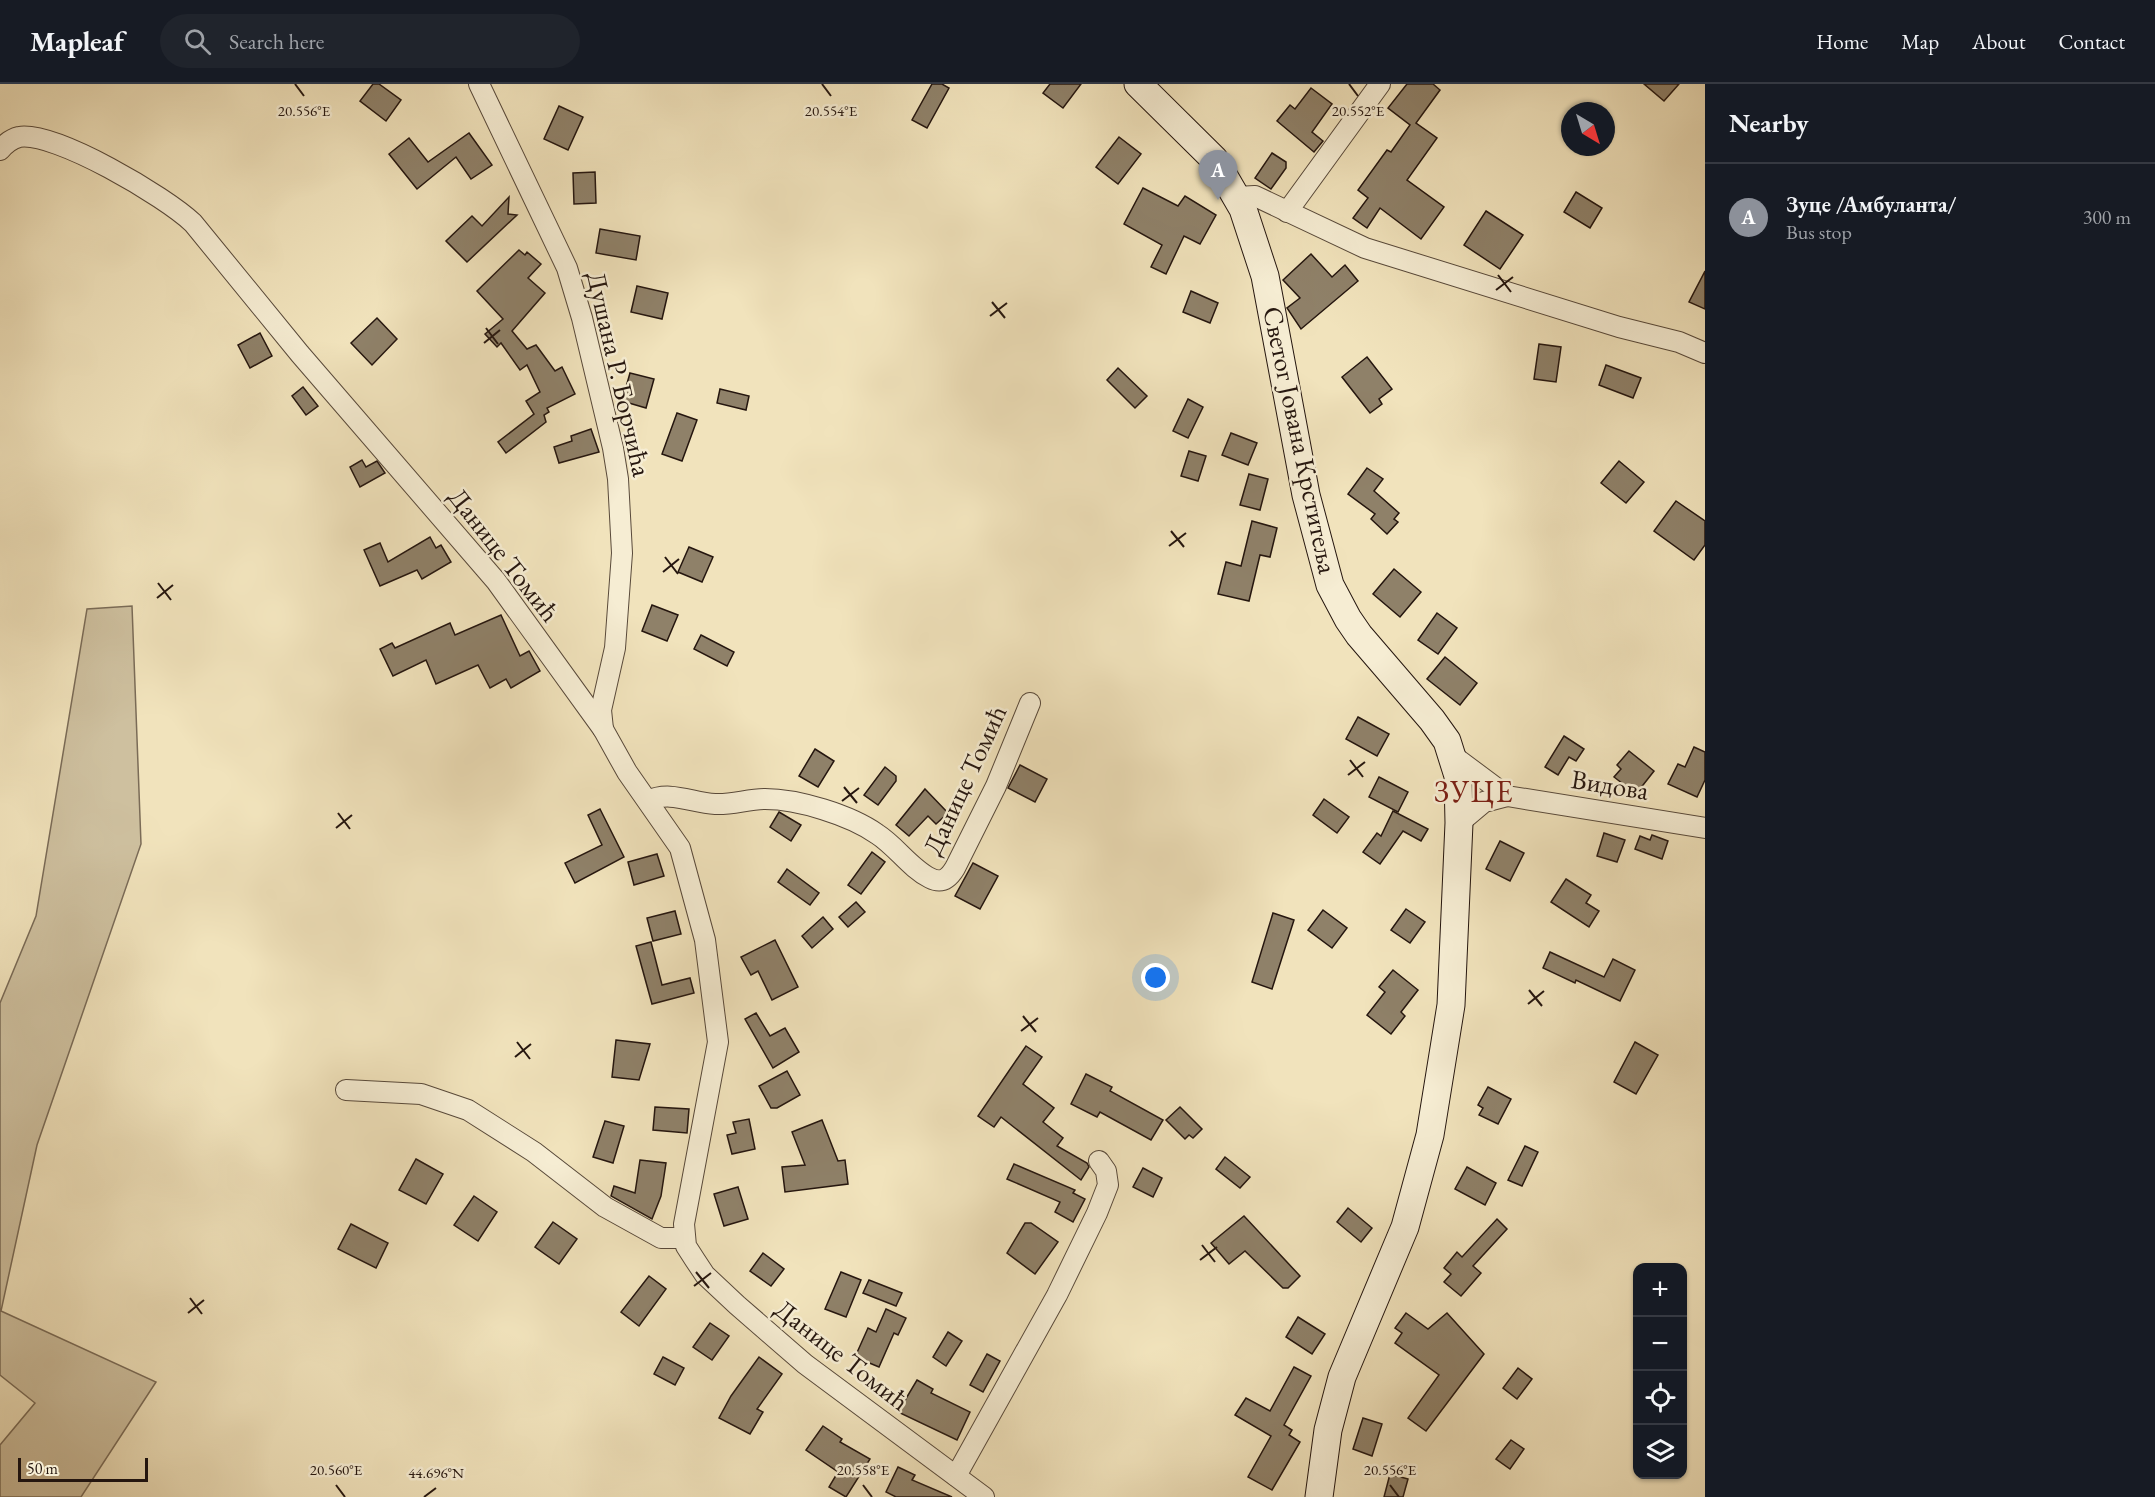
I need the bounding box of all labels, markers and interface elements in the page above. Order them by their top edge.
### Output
search box [160,14,580,68]
text: Mapleaf [30,23,124,59]
icon: search [181,25,214,58]
text: Search here [229,27,324,56]
text: Home [1816,28,1868,55]
text: Map [1901,28,1939,55]
text: About [1972,28,2025,55]
text: Contact [2058,28,2125,55]
text: 20.556°E [278,101,331,120]
text: 20.554°E [805,101,858,120]
text: 20.552°E [1332,101,1385,120]
north arrow [1561,102,1615,156]
text: Nearby [1729,106,1809,140]
pin: A [1198,150,1238,200]
text: Зуце /Амбуланта/ [1786,190,1957,219]
text: A [1741,204,1756,230]
text: 300 m [2083,204,2131,230]
text: Bus stop [1786,219,1852,245]
street label: Душана Р. Борчића [579,268,660,480]
street label: Светог Јована Крститеља [1255,303,1346,577]
street label: Данице Томић [441,480,568,629]
street label: Данице Томић [915,699,1015,860]
street label: Видова [1569,761,1652,808]
district label: ЗУЦЕ [1434,772,1514,811]
your location [1141,963,1170,992]
map controls [1633,1263,1687,1479]
button: + [1633,1263,1687,1317]
street label: Данице Томић [768,1291,917,1418]
button: − [1633,1317,1687,1371]
button: locate [1633,1371,1687,1425]
button: layers [1633,1425,1687,1479]
scale bar [18,1455,148,1482]
text: 50 m [27,1458,58,1479]
text: 20.560°E [310,1460,363,1479]
text: 20.558°E [837,1460,890,1479]
text: 20.556°E [1364,1460,1417,1479]
text: 44.696°N [408,1463,464,1482]

